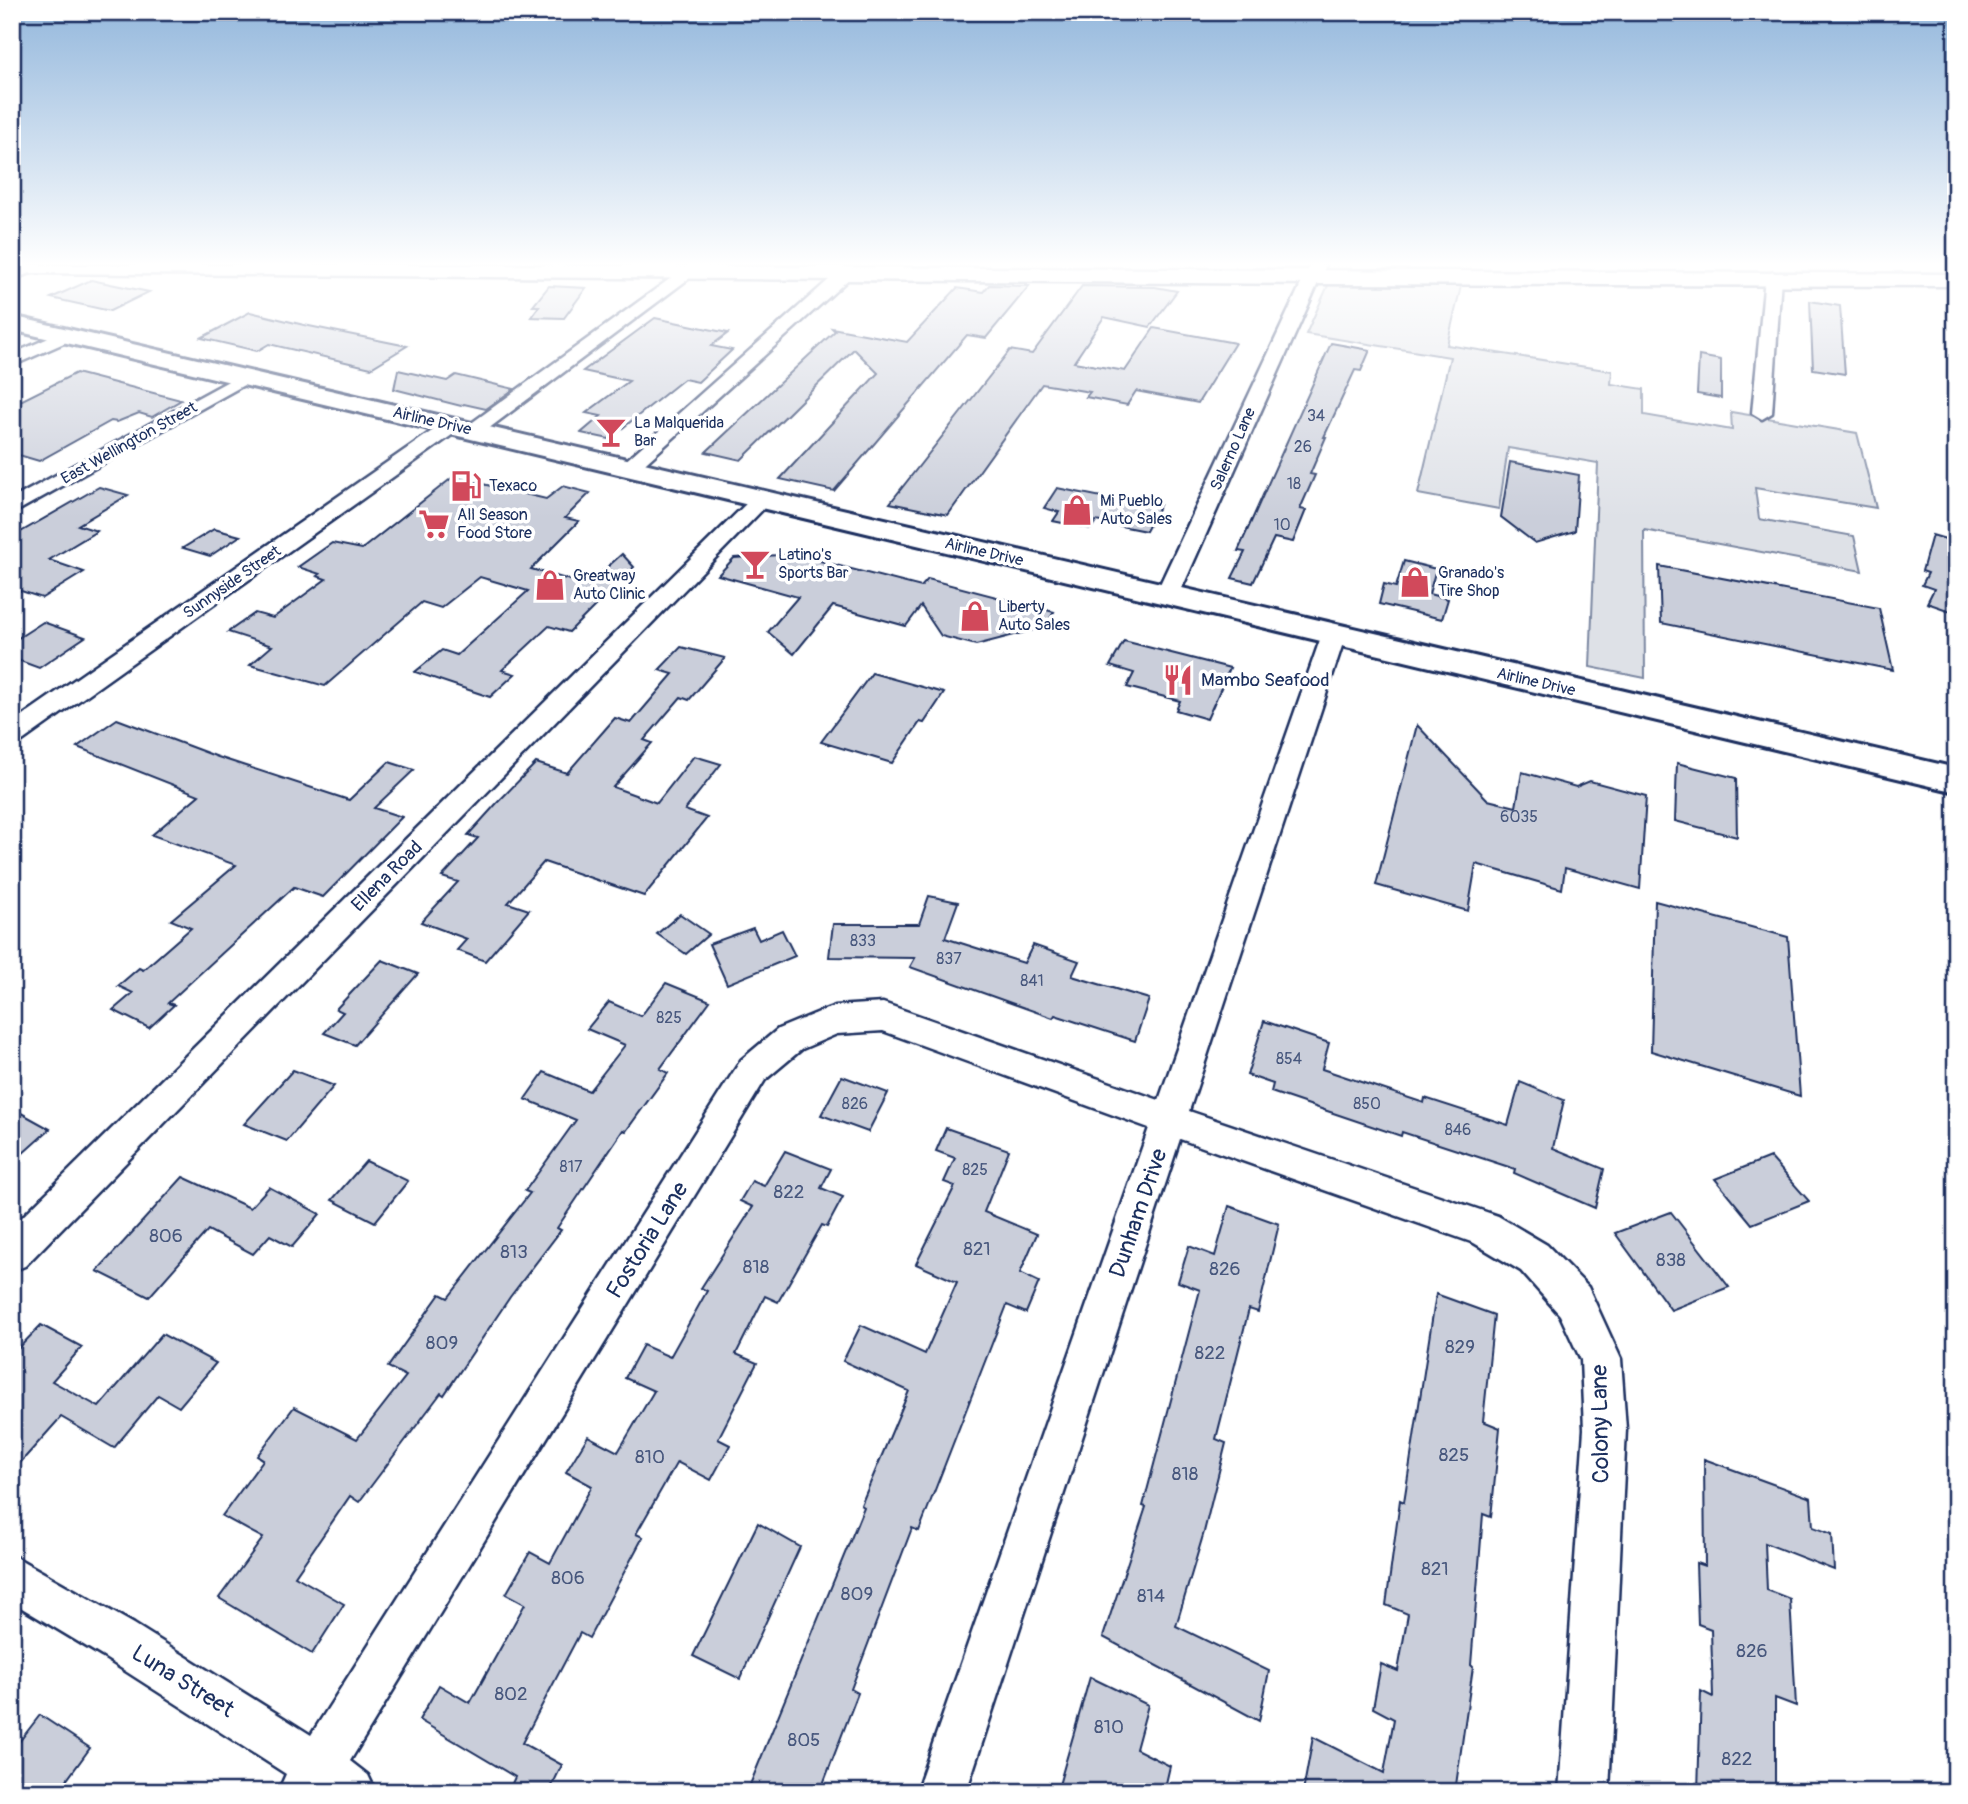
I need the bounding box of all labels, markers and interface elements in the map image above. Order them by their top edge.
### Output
street label: East Wellington Street [57,397,201,489]
street label: Airline Drive [391,402,473,440]
street label: Salerno Lane [1206,404,1260,494]
house number: 34 [1307,406,1325,426]
place label: La Malquerida Bar [634,413,724,451]
bar icon: La Malquerida Bar [594,415,628,449]
house number: 26 [1294,437,1312,457]
fuel station icon: Texaco [449,469,483,503]
house number: 18 [1287,474,1301,494]
place label: Texaco [489,476,537,496]
place label: Mi Pueblo Auto Sales [1100,491,1172,529]
shop icon: Mi Pueblo Auto Sales [1060,493,1094,527]
place label: All Season Food Store [457,505,532,543]
supermarket icon: All Season Food Store [417,507,451,541]
house number: 10 [1273,515,1291,535]
street label: Airline Drive [943,533,1025,571]
street label: Sunnyside Street [179,541,285,623]
place label: Latino's Sports Bar [778,545,849,583]
bar icon: Latino's Sports Bar [738,547,772,581]
place label: Granado's Tire Shop [1438,563,1504,601]
shop icon: Granado's Tire Shop [1398,565,1432,599]
place label: Greatway Auto Clinic [573,566,646,604]
shop icon: Greatway Auto Clinic [533,568,567,602]
place label: Liberty Auto Sales [998,597,1070,635]
shop icon: Liberty Auto Sales [958,599,992,633]
restaurant icon: Mambo Seafood [1161,663,1195,697]
street label: Airline Drive [1495,663,1577,701]
place label: Mambo Seafood [1201,668,1330,692]
house number: 6035 [1500,807,1538,827]
street label: Ellena Road [346,835,428,917]
house number: 833 [850,931,876,951]
house number: 837 [936,949,962,969]
house number: 841 [1020,971,1044,991]
house number: 825 [656,1008,682,1028]
house number: 854 [1276,1049,1302,1069]
house number: 826 [842,1094,868,1114]
house number: 850 [1353,1094,1381,1114]
house number: 846 [1445,1120,1471,1140]
street label: Dunham Drive [1102,1144,1174,1281]
house number: 817 [560,1157,583,1177]
house number: 825 [962,1160,988,1180]
street label: Fostoria Lane [600,1176,695,1304]
house number: 822 [774,1180,804,1204]
house number: 806 [149,1224,183,1248]
house number: 821 [963,1237,991,1261]
house number: 813 [500,1240,528,1264]
house number: 838 [1656,1248,1686,1272]
house number: 818 [743,1255,769,1279]
house number: 826 [1209,1257,1241,1281]
house number: 809 [426,1331,458,1355]
house number: 829 [1445,1335,1475,1359]
house number: 822 [1195,1341,1225,1365]
street label: Colony Lane [1584,1364,1616,1484]
house number: 825 [1439,1443,1469,1467]
house number: 810 [635,1445,665,1469]
house number: 818 [1172,1462,1198,1486]
house number: 821 [1421,1557,1449,1581]
house number: 806 [551,1566,585,1590]
house number: 809 [841,1582,873,1606]
house number: 814 [1137,1584,1165,1608]
street label: Luna Street [126,1638,240,1724]
house number: 826 [1736,1639,1768,1663]
house number: 802 [494,1682,528,1706]
house number: 810 [1094,1715,1124,1739]
house number: 805 [788,1728,820,1752]
house number: 822 [1722,1747,1752,1771]

